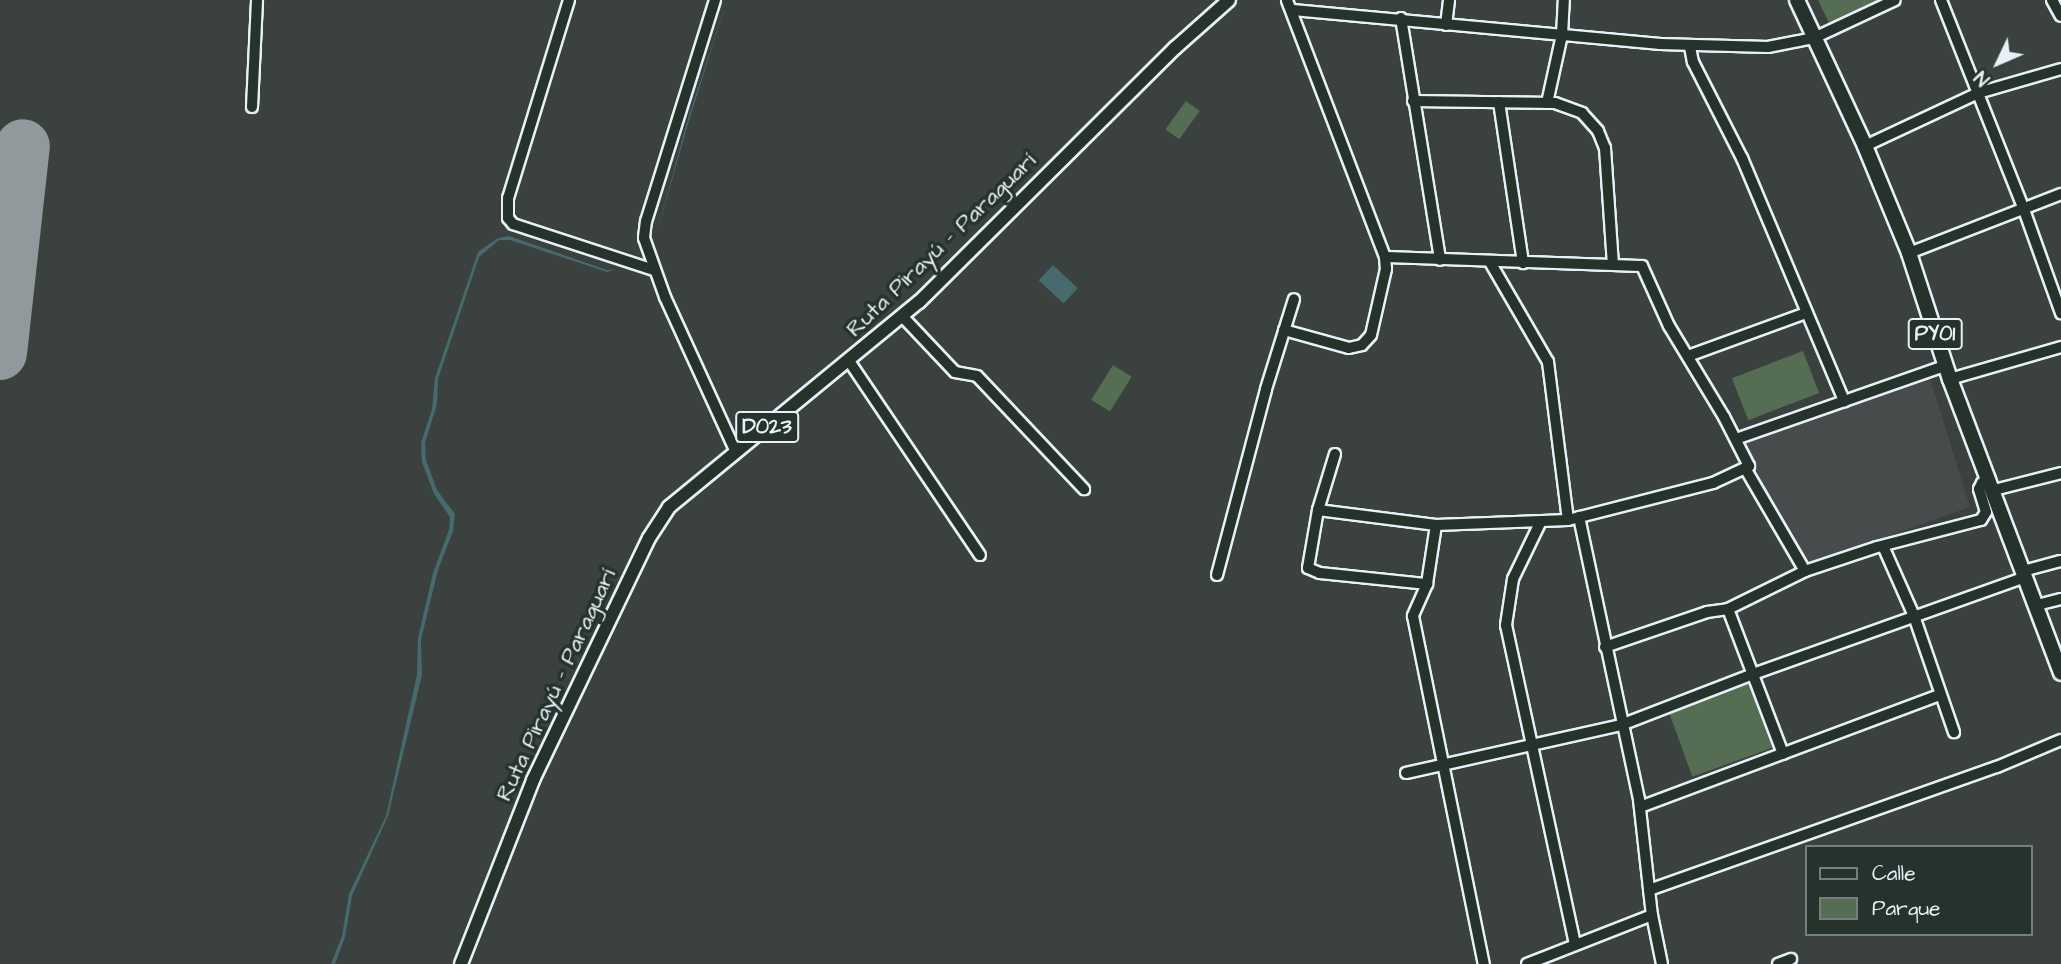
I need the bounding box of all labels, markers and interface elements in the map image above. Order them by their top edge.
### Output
north arrow [1963,28,2033,98]
text: N [1969,64,1996,92]
street label: Ruta Pirayú - Paraguarí [840,147,1042,343]
road number: PY01 [1907,316,1963,352]
road number: D023 [734,410,800,444]
street label: Ruta Pirayú - Paraguarí [490,565,622,805]
legend [1806,845,2033,936]
text: Calle [1872,859,1916,888]
text: Parque [1872,894,1940,923]

